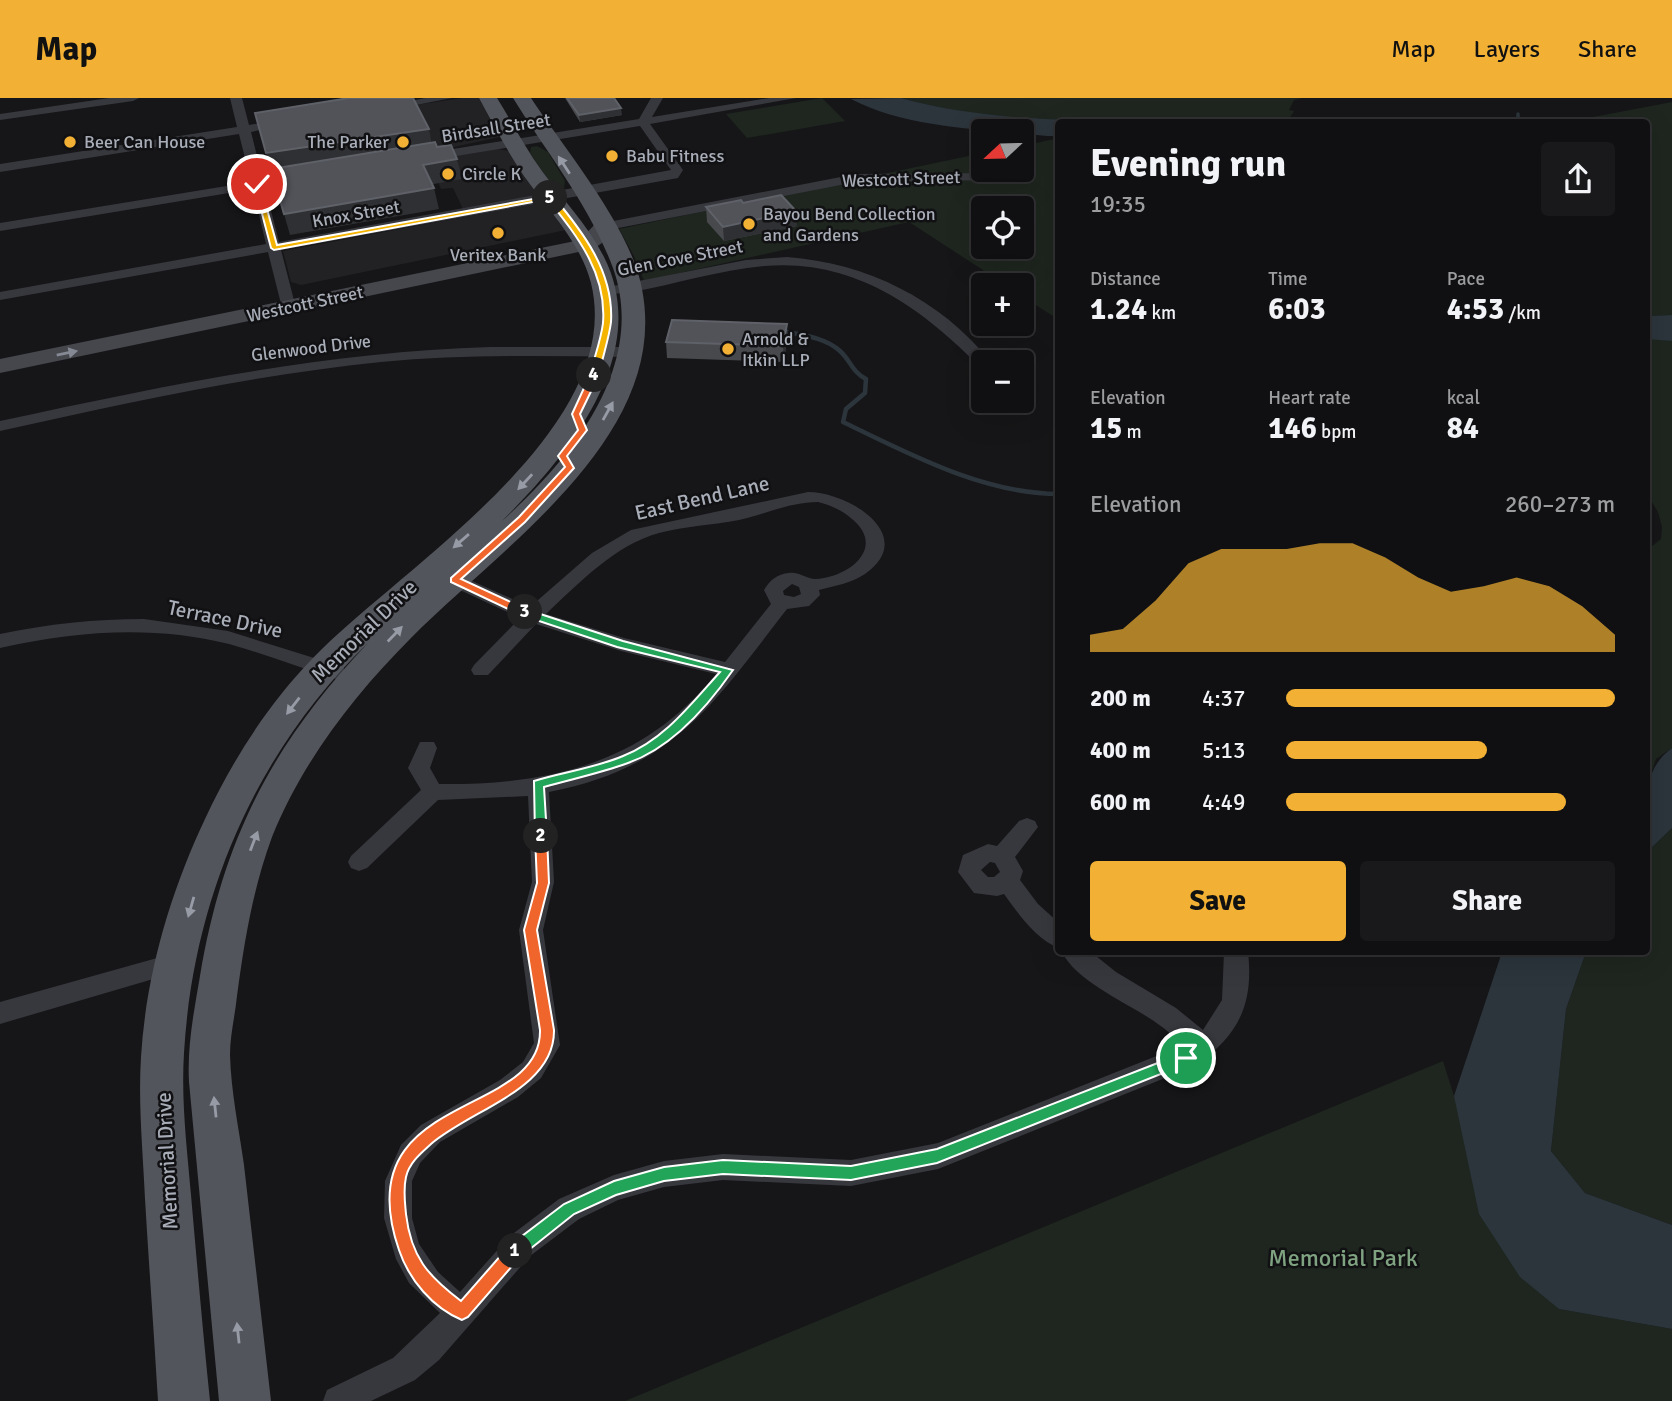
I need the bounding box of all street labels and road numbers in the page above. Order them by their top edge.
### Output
street label: Birdsall Street [440,109,552,147]
street label: Westcott Street [841,166,961,192]
street label: Knox Street [310,195,402,233]
street label: Glen Cove Street [615,235,745,281]
street label: Westcott Street [245,281,365,327]
street label: Glenwood Drive [250,330,372,366]
street label: East Bend Lane [632,470,772,526]
street label: Memorial Drive [306,574,422,688]
street label: Terrace Drive [165,594,285,644]
street label: Memorial Drive [150,1092,184,1230]

